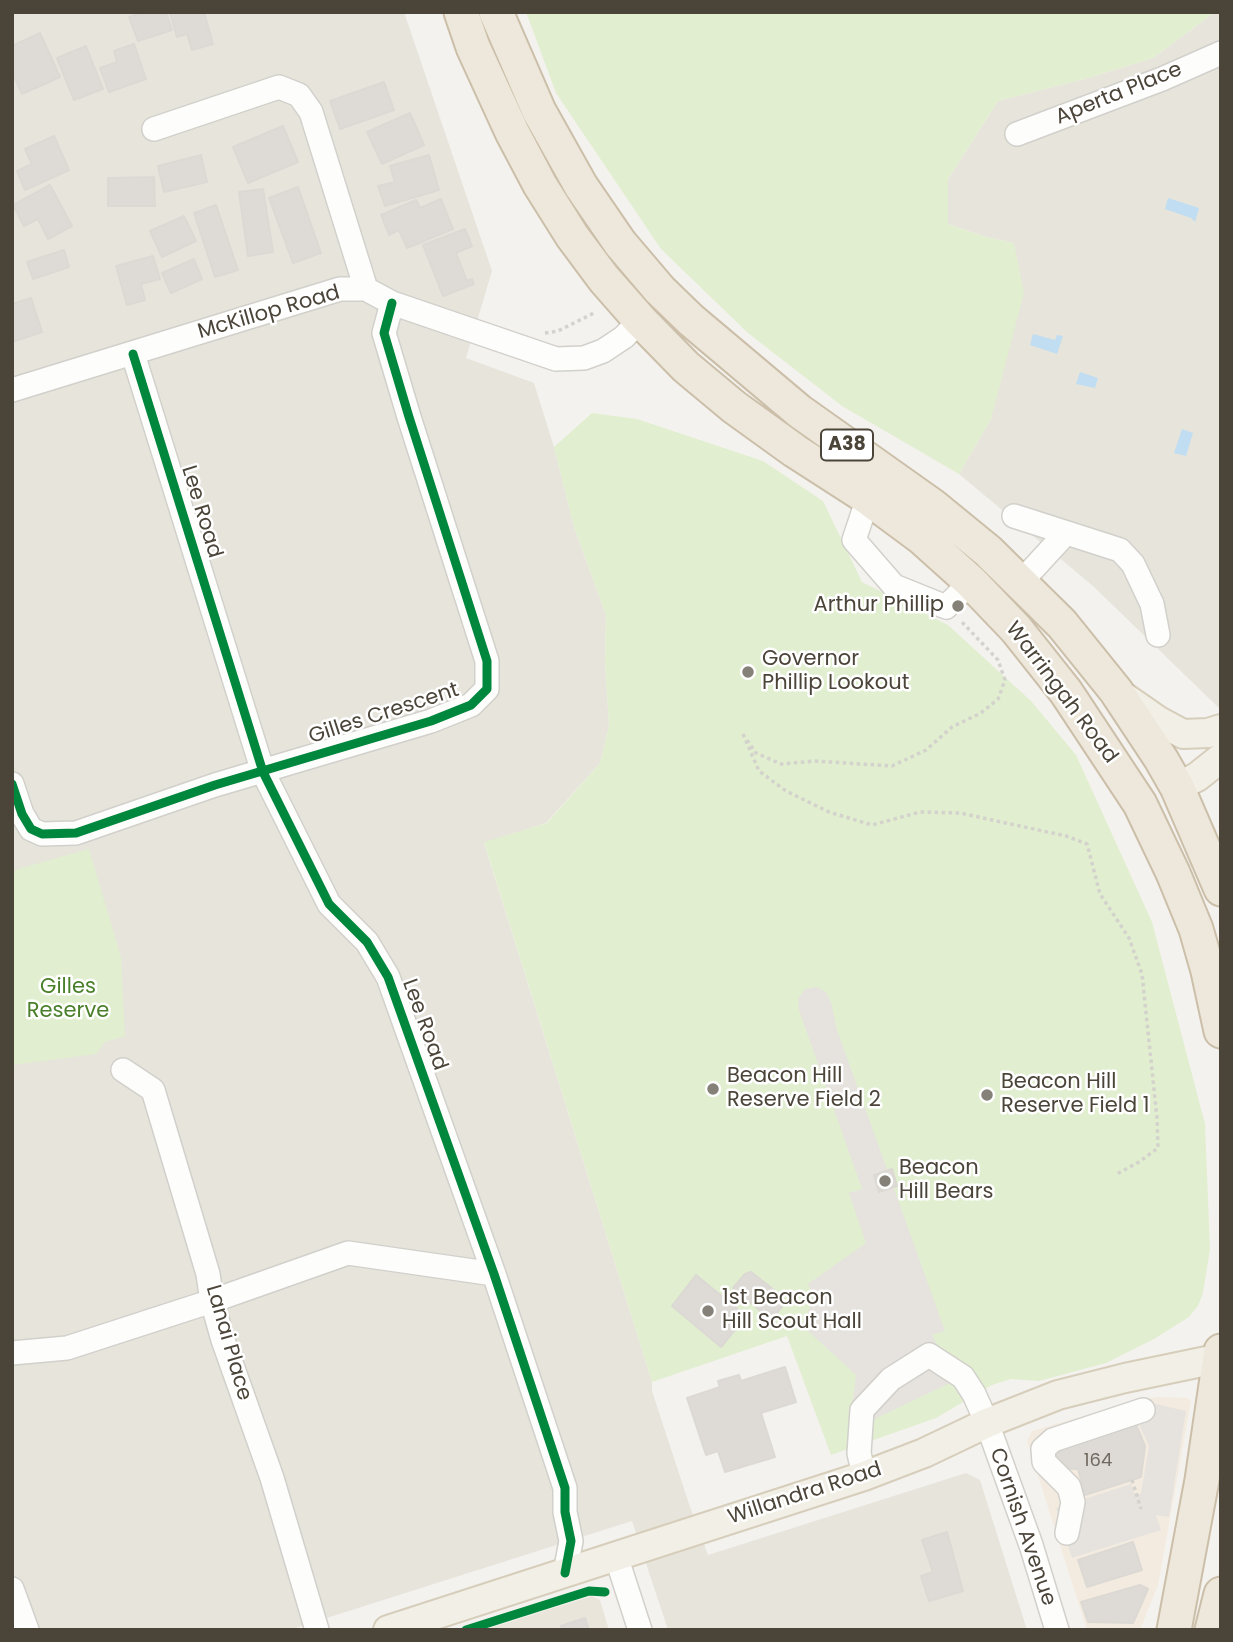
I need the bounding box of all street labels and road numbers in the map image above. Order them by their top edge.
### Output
street label: Aperta Place [1052,57,1186,131]
street label: McKillop Road [195,281,343,345]
road number: A38 [821,430,873,460]
street label: Lee Road [175,463,227,561]
street label: Warringah Road [999,617,1123,769]
street label: Gilles Crescent [306,678,462,750]
street label: Lee Road [396,976,452,1074]
street label: Lanai Place [199,1282,257,1404]
street label: Cornish Avenue [983,1445,1061,1609]
street label: Willandra Road [725,1457,885,1531]

